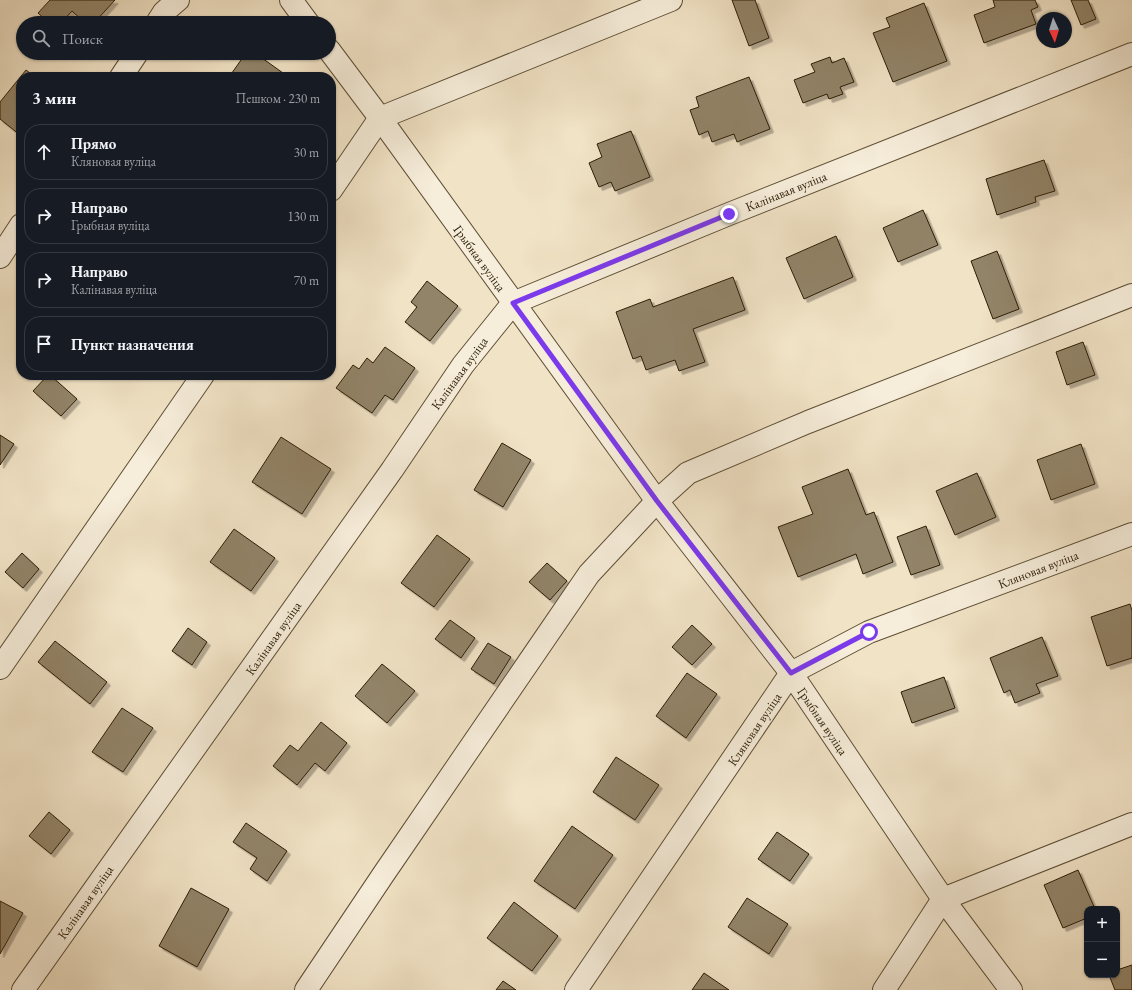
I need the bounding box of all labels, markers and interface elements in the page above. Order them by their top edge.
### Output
north arrow [1036,12,1072,48]
search box [16,16,336,60]
icon: search [30,27,52,49]
text: Поиск [62,29,103,48]
text: 3 мин [32,87,76,109]
text: Пешком · 230 m [236,90,320,107]
text: Прямо [71,134,116,153]
icon: ahead [33,141,55,163]
text: 30 m [294,144,319,161]
text: Кляновая вуліца [71,153,156,170]
street label: Калінавая вуліца [743,167,830,216]
text: Направо [71,198,128,217]
icon: right [33,205,55,227]
route end [720,205,738,223]
text: 130 m [288,208,319,225]
text: Грыбная вуліца [71,217,150,234]
street label: Грыбная вуліца [450,221,510,296]
text: Направо [71,262,128,281]
icon: right [33,269,55,291]
text: 70 m [294,272,319,289]
text: Калінавая вуліца [71,281,157,298]
icon: arrive [33,333,55,355]
street label: Калінавая вуліца [427,333,492,413]
text: Пункт назначения [71,335,194,354]
street label: Кляновая вуліца [995,546,1082,593]
street label: Калінавая вуліца [242,597,306,679]
route start [860,623,878,641]
street label: Грыбная вуліца [794,684,852,759]
street label: Кляновая вуліца [724,689,786,769]
street label: Калінавая вуліца [54,861,118,943]
map controls [1084,906,1120,978]
button: + [1084,906,1120,942]
button: − [1084,942,1120,978]

